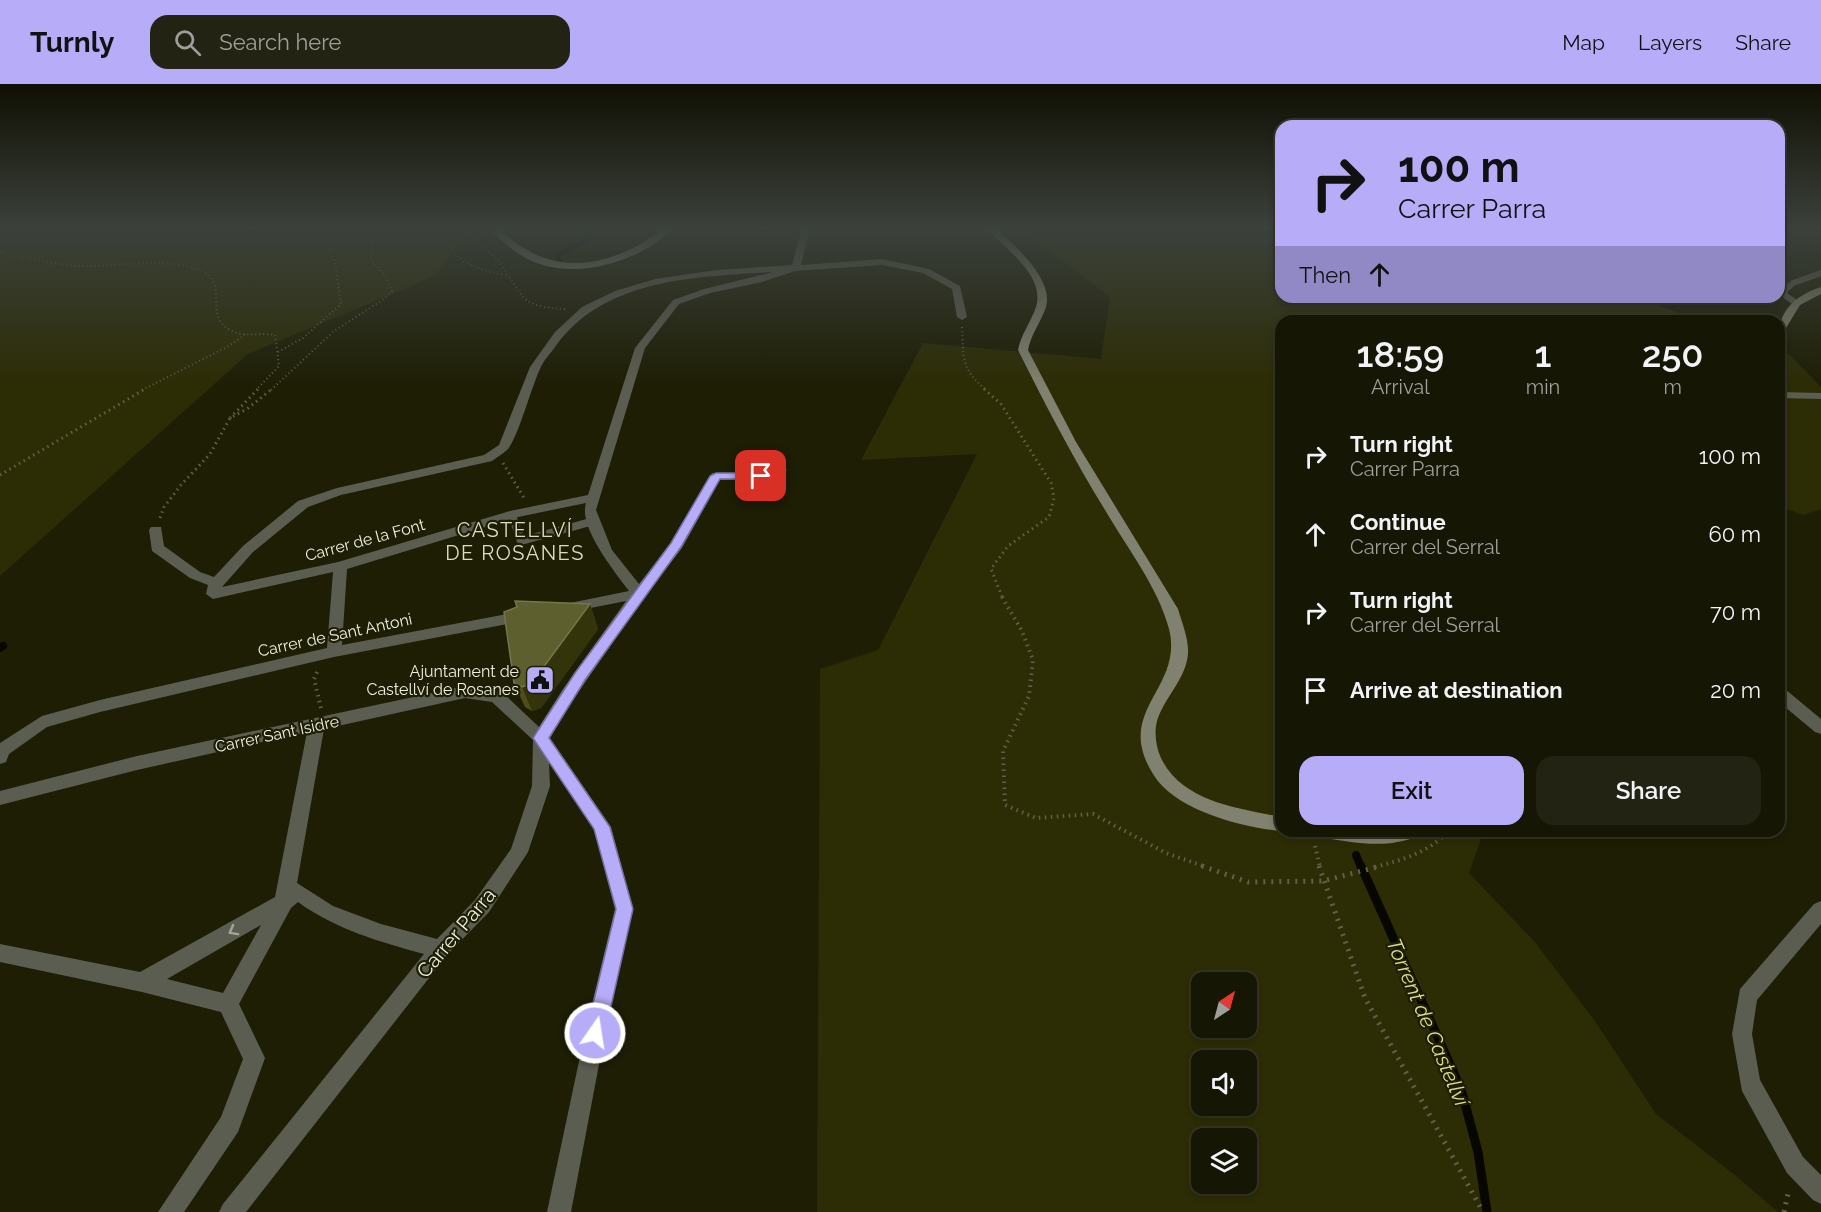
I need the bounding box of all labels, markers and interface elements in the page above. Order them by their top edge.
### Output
search box [150,15,570,69]
text: Turnly [30,26,114,59]
icon: search [171,26,204,59]
text: Search here [219,29,341,55]
text: Map [1562,30,1605,55]
text: Layers [1638,30,1702,55]
text: Share [1735,30,1791,55]
text: 100 m [1398,143,1520,192]
icon: right [1299,144,1377,222]
text: Carrer Parra [1398,193,1546,224]
icon: ahead [1363,258,1396,291]
text: Then [1299,262,1351,288]
text: 18:59 [1357,333,1444,375]
text: 1 [1534,333,1551,375]
text: 250 [1642,333,1703,375]
text: Arrival [1371,375,1430,399]
text: min [1526,375,1560,399]
text: m [1663,375,1682,399]
text: Turn right [1350,431,1453,457]
icon: right [1299,440,1332,473]
text: 100 m [1699,443,1761,469]
pin [735,450,786,501]
text: Carrer Parra [1350,457,1460,481]
icon: arrive [744,459,777,492]
text: Continue [1350,509,1446,535]
street label: Carrer de la Font [303,515,427,565]
district label: CASTELLVÍ DE ROSANES [445,518,585,565]
icon: ahead [1299,518,1332,551]
text: 60 m [1708,521,1761,547]
text: Carrer del Serral [1350,535,1500,559]
text: Turn right [1350,587,1453,613]
icon: right [1299,596,1332,629]
text: 70 m [1710,599,1761,625]
street label: Carrer de Sant Antoni [256,609,414,661]
text: Carrer del Serral [1350,613,1500,637]
place label: Ajuntament de Castellví de Rosanes [366,662,519,699]
public building icon: Ajuntament de Castellví de Rosanes [524,664,556,696]
icon: arrive [1299,674,1332,707]
text: Arrive at destination [1350,677,1563,703]
text: 20 m [1710,677,1761,703]
street label: Carrer Sant Isidre [213,712,341,756]
button: Exit [1299,756,1524,825]
button: Share [1536,756,1761,825]
street label: Carrer Parra [411,883,501,983]
one-way arrow [229,924,239,935]
water label: Torrent de Castellví [1381,935,1476,1112]
north arrow [1191,972,1257,1038]
map controls [1191,972,1257,1194]
position arrow [563,1001,627,1065]
button: sound [1191,1050,1257,1116]
button: layers [1191,1128,1257,1194]

